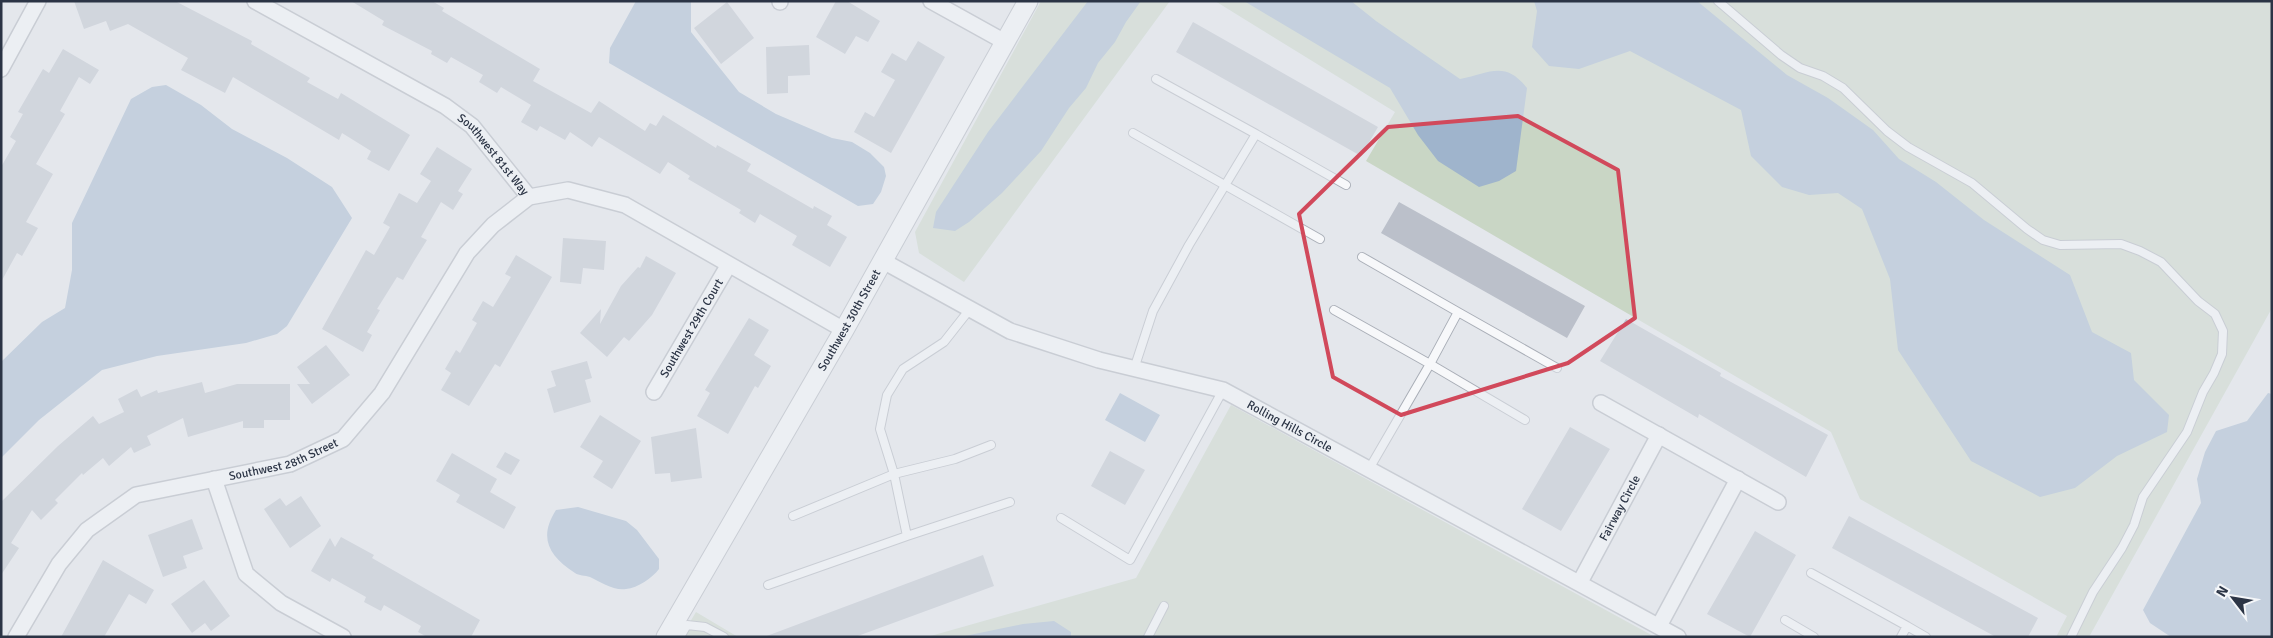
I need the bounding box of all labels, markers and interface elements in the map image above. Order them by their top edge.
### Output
street label: Southwest 81st Way [454,110,532,199]
street label: Southwest 30th Street [814,267,884,374]
street label: Southwest 29th Court [657,276,726,380]
street label: Rolling Hills Circle [1244,397,1335,455]
street label: Southwest 28th Street [227,435,340,484]
street label: Fairway Circle [1596,473,1644,543]
north arrow [2208,573,2258,623]
text: N [2212,583,2232,600]

